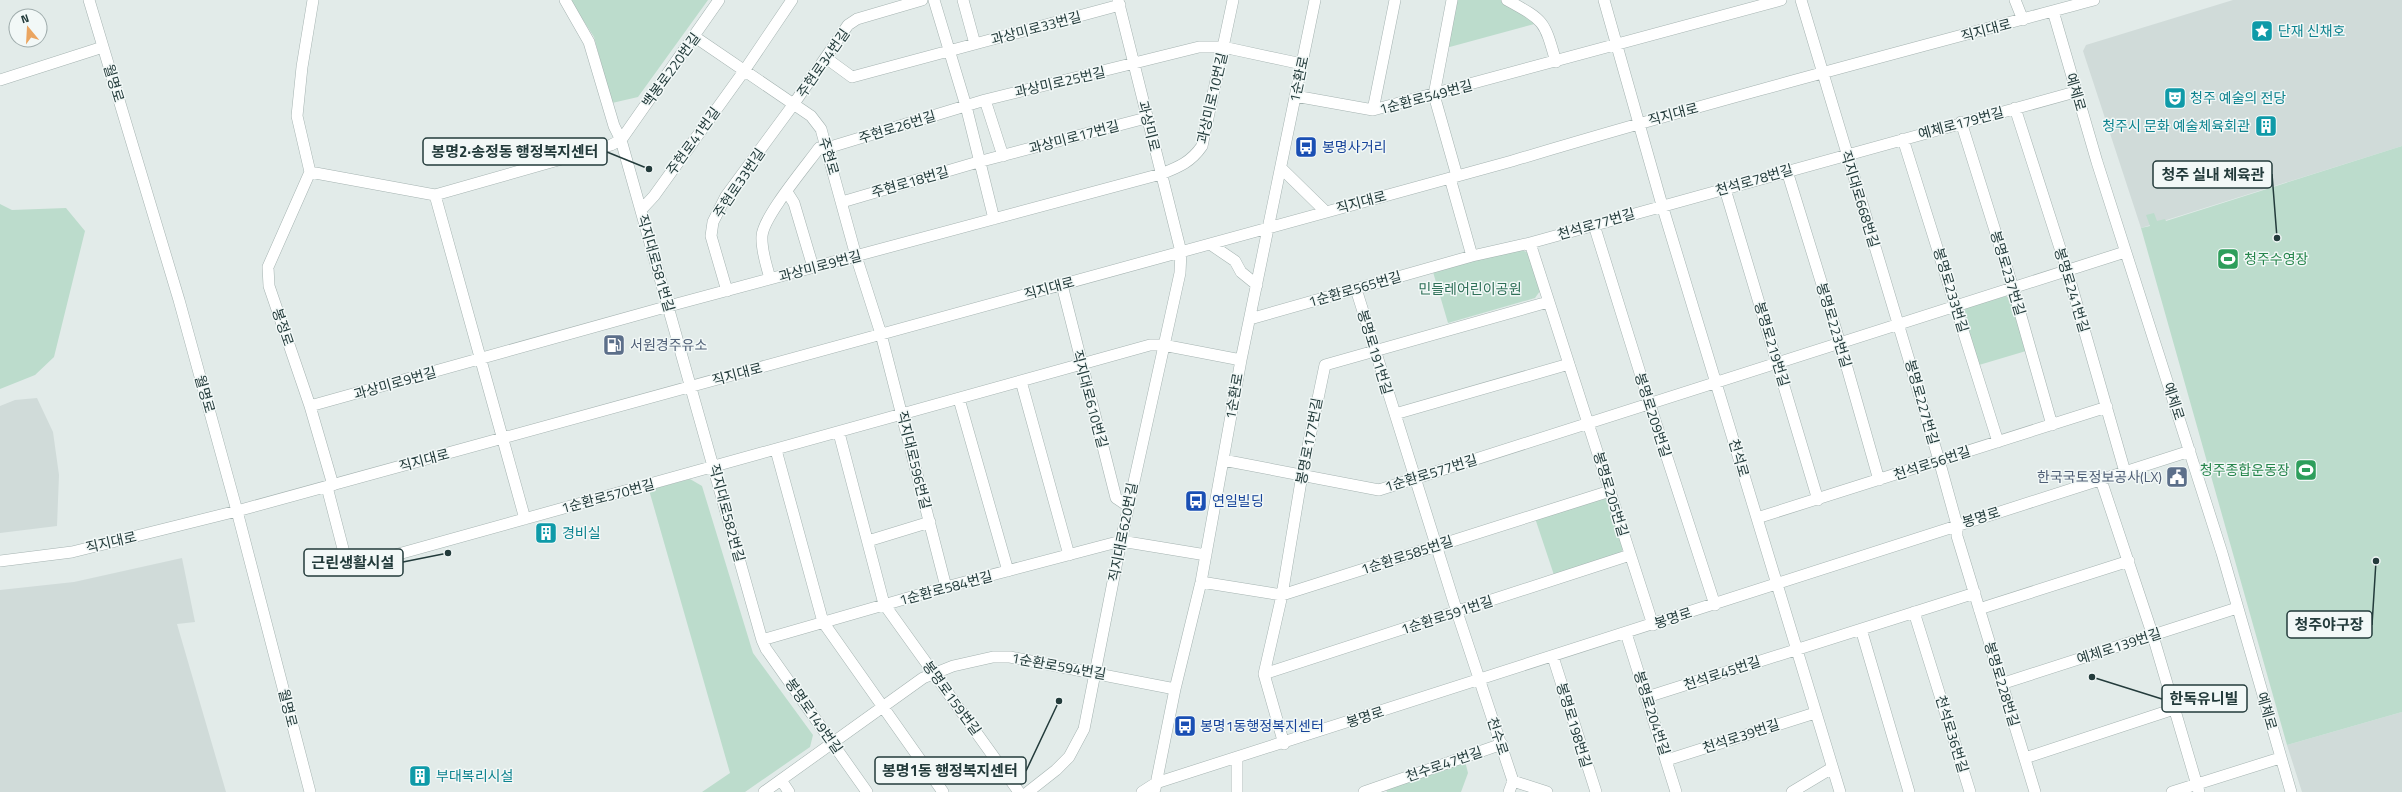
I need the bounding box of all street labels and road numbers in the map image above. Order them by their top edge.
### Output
street label: 과상미로33번길 [988,5,1083,50]
street label: 직지대로 [1958,13,2014,46]
street label: 주현로34번길 [791,24,854,102]
street label: 백봉로220번길 [636,28,705,111]
street label: 과상미로10번길 [1191,50,1232,146]
street label: 1순환로 [1283,54,1314,104]
street label: 월명로 [99,61,130,105]
street label: 과상미로25번길 [1012,61,1108,102]
street label: 예체로 [2061,70,2092,113]
street label: 1순환로549번길 [1377,74,1475,119]
street label: 직지대로 [1645,97,1701,130]
street label: 과상미로 [1133,98,1166,154]
street label: 예체로179번길 [1916,101,2006,144]
street label: 주현로41번길 [661,102,725,179]
street label: 주현로26번길 [855,105,938,148]
street label: 과상미로17번길 [1026,114,1121,159]
street label: 주현로 [814,134,845,177]
street label: 주현로33번길 [707,144,770,222]
street label: 직지대로668번길 [1836,148,1885,250]
street label: 천석로78번길 [1712,158,1795,201]
street label: 주현로18번길 [868,160,951,203]
street label: 직지대로 [1333,185,1389,218]
street label: 천석로77번길 [1554,202,1637,245]
street label: 직지대로581번길 [632,212,680,314]
street label: 봉명로237번길 [1986,228,2031,318]
street label: 과상미로9번길 [776,244,864,287]
street label: 봉명로233번길 [1929,245,1974,335]
street label: 봉명로241번길 [2050,245,2095,335]
street label: 1순환로565번길 [1306,265,1404,312]
street label: 직지대로 [1021,271,1077,304]
street label: 봉명로223번길 [1812,280,1857,370]
street label: 봉명로219번길 [1750,299,1795,389]
street label: 봉정로 [267,305,300,349]
street label: 봉명로191번길 [1353,307,1398,397]
street label: 직지대로610번길 [1067,347,1114,450]
street label: 직지대로 [709,357,765,390]
street label: 봉명로227번길 [1900,357,1945,447]
street label: 과상미로9번길 [351,361,439,404]
street label: 봉명로209번길 [1630,370,1677,460]
street label: 1순환로 [1219,371,1248,421]
street label: 월명로 [190,372,221,415]
street label: 예체로 [2159,379,2190,423]
street label: 봉명로177번길 [1290,396,1327,486]
street label: 직지대로596번길 [892,408,937,511]
street label: 천석로 [1724,436,1755,479]
street label: 천석로56번길 [1891,440,1973,485]
street label: 직지대로 [396,443,452,476]
street label: 1순환로577번길 [1382,448,1480,497]
street label: 봉명로205번길 [1589,449,1634,539]
street label: 직지대로582번길 [704,461,751,564]
street label: 1순환로570번길 [559,473,657,518]
street label: 직지대로620번길 [1103,480,1142,583]
street label: 봉명로 [1959,501,2003,532]
street label: 직지대로 [83,525,138,558]
street label: 1순환로585번길 [1358,530,1456,579]
street label: 1순환로584번길 [897,565,995,610]
street label: 1순환로591번길 [1398,590,1496,639]
street label: 봉명로 [1651,602,1695,633]
street label: 예체로139번길 [2074,622,2164,669]
street label: 봉명로228번길 [1980,639,2025,729]
street label: 1순환로594번길 [1010,647,1108,684]
street label: 천석로45번길 [1681,650,1763,695]
street label: 봉명로159번길 [918,656,987,739]
street label: 봉명로204번길 [1629,668,1676,758]
street label: 봉명로149번길 [781,674,848,758]
street label: 봉명로198번길 [1552,680,1597,770]
street label: 월명로 [274,687,303,729]
street label: 예체로 [2252,689,2283,732]
street label: 천석로36번길 [1931,692,1974,775]
street label: 봉명로 [1343,701,1387,732]
street label: 천석로39번길 [1700,713,1782,758]
street label: 천수로 [1483,714,1514,758]
street label: 천수로47번길 [1403,741,1485,786]

